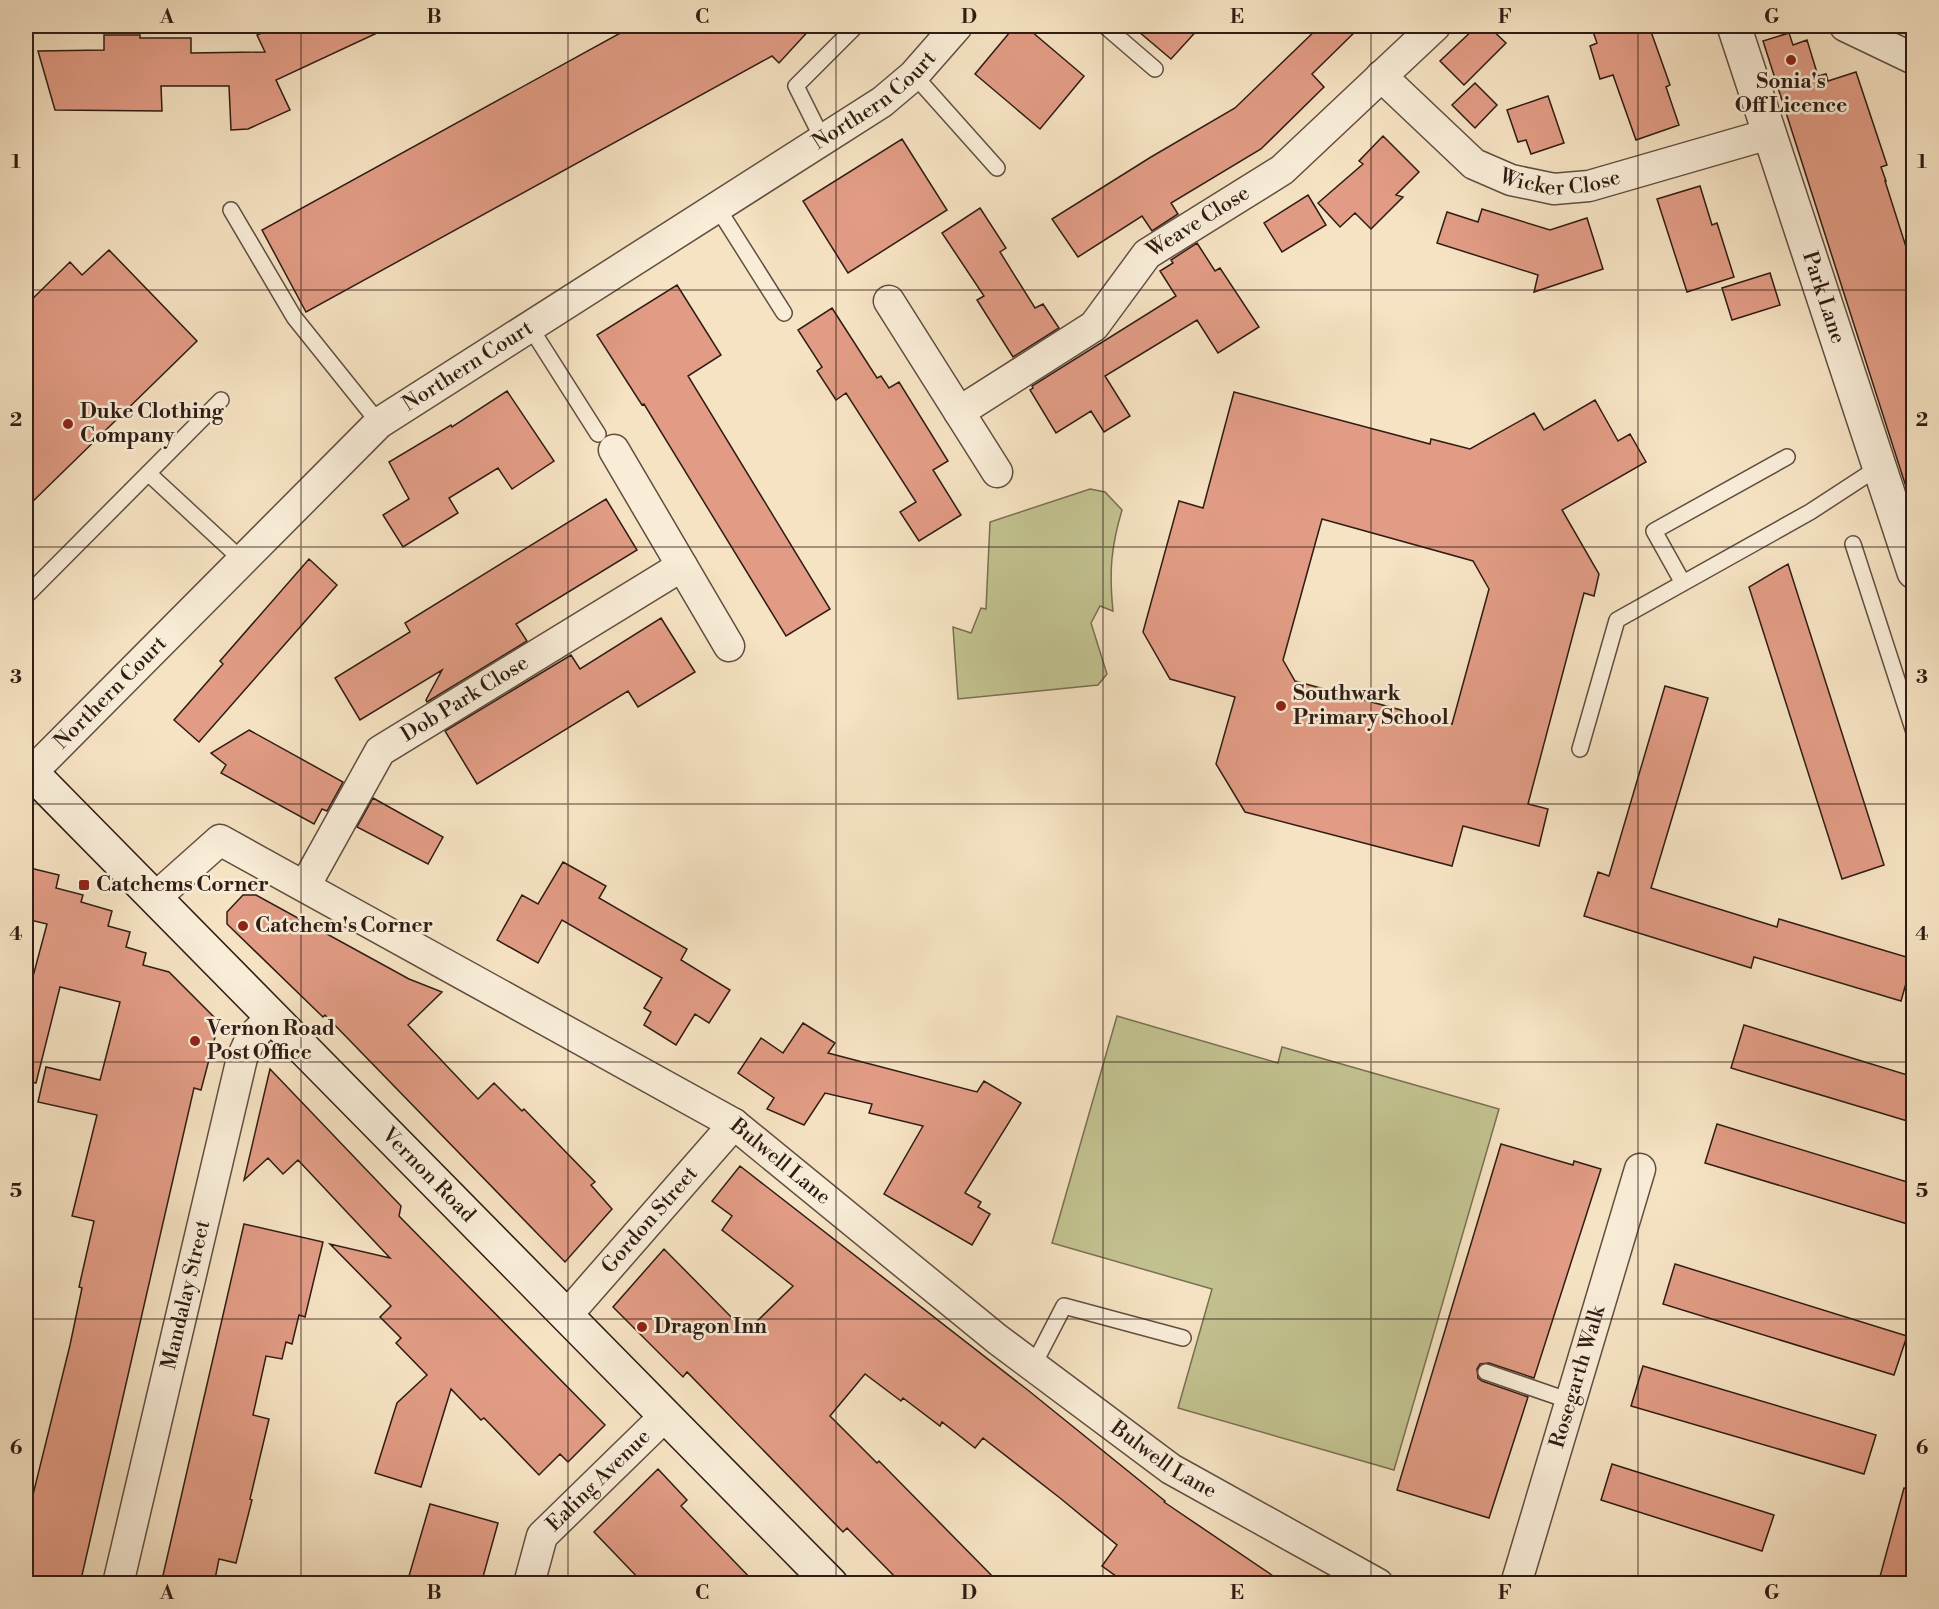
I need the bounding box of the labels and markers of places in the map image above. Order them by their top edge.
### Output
marker: Sonia's Off Licence [1784,53,1798,67]
place label: Sonia's Off Licence [1735,69,1847,119]
place label: Duke Clothing Company [80,399,225,449]
marker: Duke Clothing Company [61,417,75,431]
place label: Southwark Primary School [1293,681,1449,731]
marker: Southwark Primary School [1274,699,1288,713]
place label: Catchems Corner [96,872,269,898]
marker: Catchems Corner [77,878,91,892]
place label: Catchem's Corner [255,913,433,939]
marker: Catchem's Corner [236,919,250,933]
place label: Vernon Road Post Office [206,1016,335,1066]
marker: Vernon Road Post Office [188,1034,202,1048]
place label: Dragon Inn [654,1314,767,1340]
marker: Dragon Inn [635,1320,649,1334]

